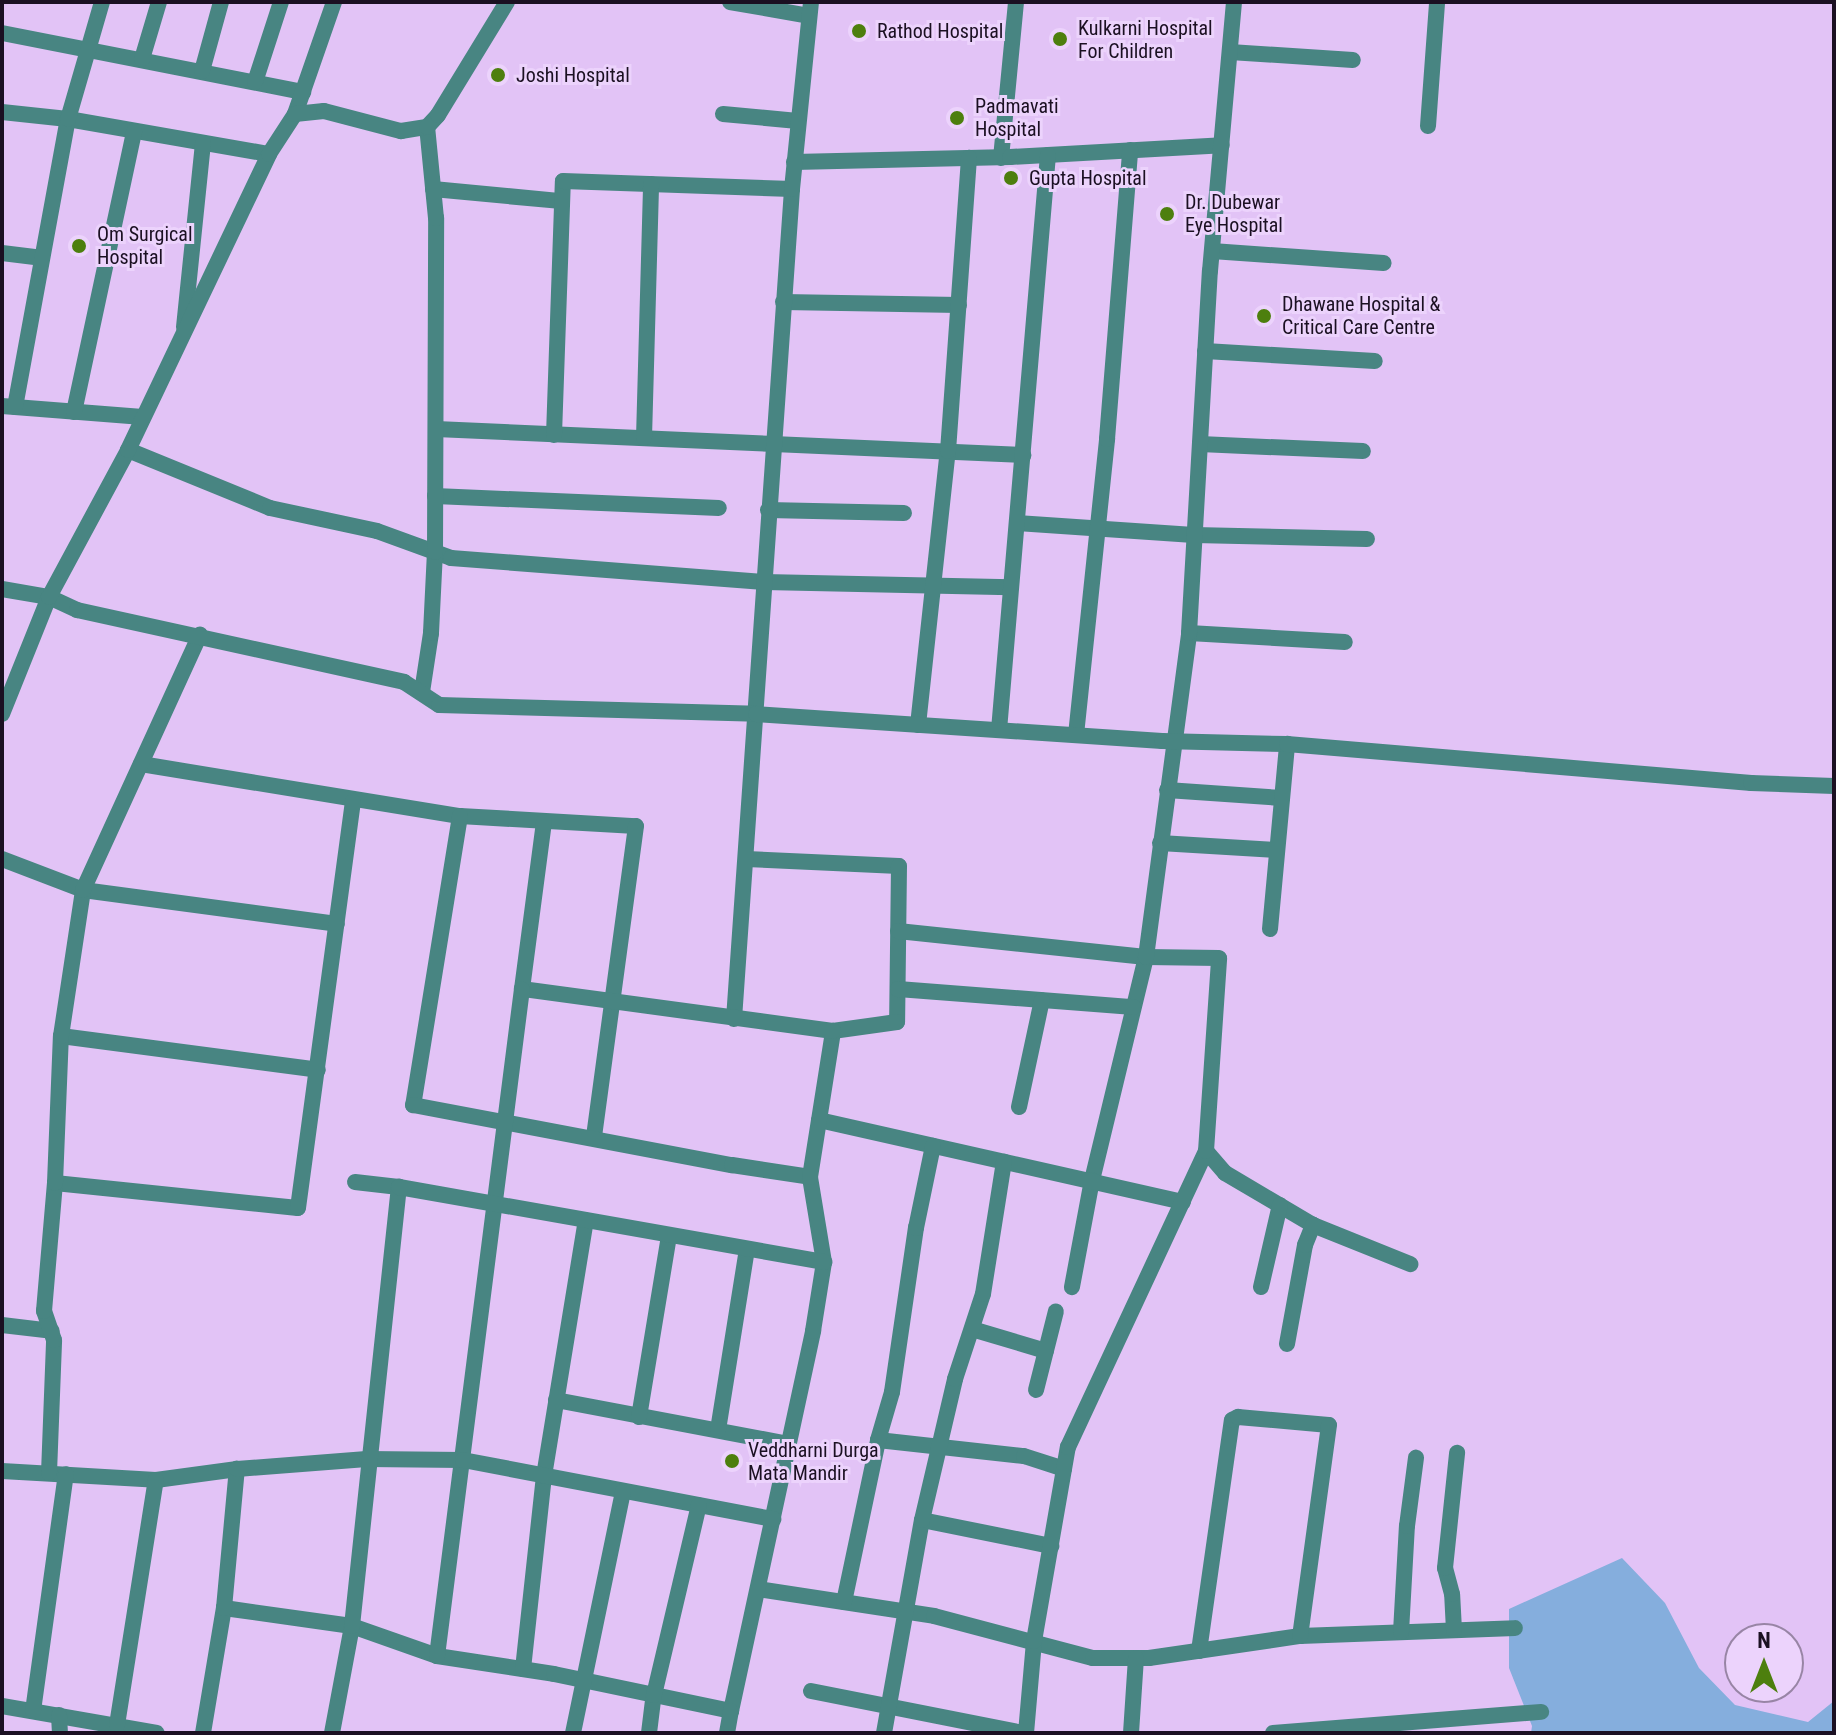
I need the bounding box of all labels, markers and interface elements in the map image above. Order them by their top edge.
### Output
place label: Kulkarni Hospital For Children [1078,16,1213,63]
place label: Rathod Hospital [877,19,1003,43]
marker: Rathod Hospital [848,20,870,42]
marker: Kulkarni Hospital For Children [1049,28,1071,50]
place label: Joshi Hospital [516,63,630,87]
marker: Joshi Hospital [487,64,509,86]
place label: Padmavati Hospital [975,94,1058,141]
marker: Padmavati Hospital [946,107,968,129]
place label: Gupta Hospital [1029,166,1147,190]
marker: Gupta Hospital [1000,167,1022,189]
place label: Dr. Dubewar Eye Hospital [1185,190,1283,237]
marker: Dr. Dubewar Eye Hospital [1156,203,1178,225]
place label: Om Surgical Hospital [97,222,192,269]
marker: Om Surgical Hospital [68,235,90,257]
place label: Dhawane Hospital & Critical Care Centre [1282,292,1440,339]
marker: Dhawane Hospital & Critical Care Centre [1253,305,1275,327]
place label: Veddharni Durga Mata Mandir [748,1438,879,1485]
marker: Veddharni Durga Mata Mandir [723,1452,741,1470]
north arrow [1724,1623,1804,1703]
text: N [1757,1628,1771,1653]

